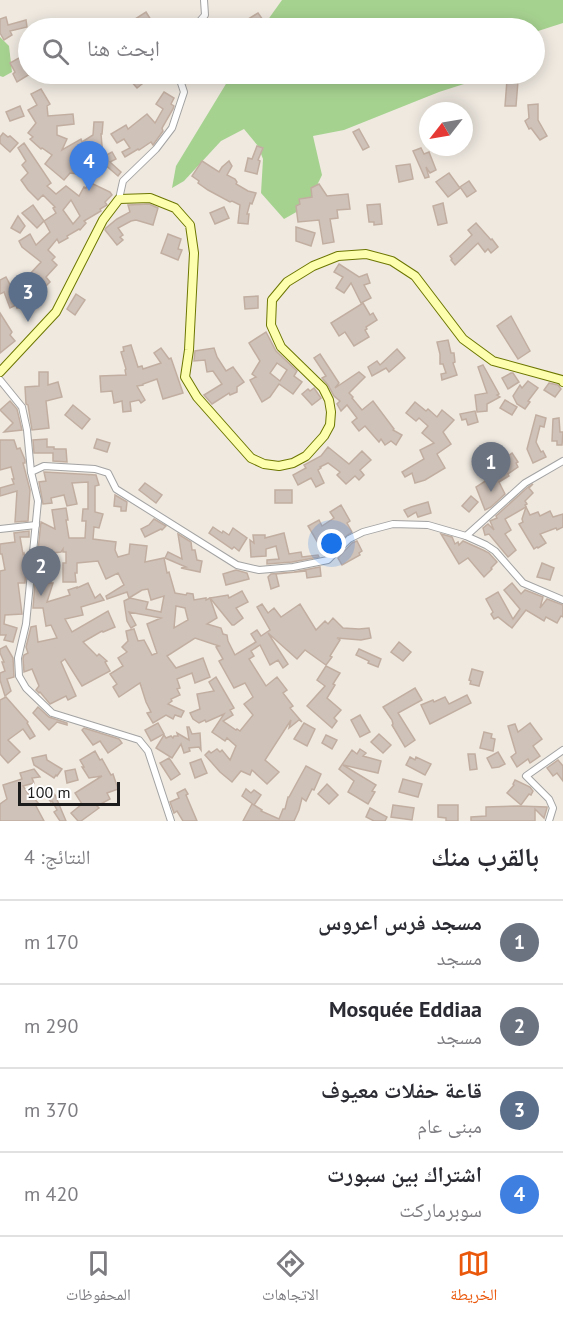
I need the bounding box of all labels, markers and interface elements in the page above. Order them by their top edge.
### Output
search box [18,18,545,84]
text: ابحث هنا [87,34,160,62]
icon: search [39,35,72,68]
north arrow [419,102,473,156]
pin: 4 [70,142,109,191]
pin: 3 [9,272,48,322]
pin: 1 [472,442,510,492]
your location [317,529,346,558]
pin: 2 [22,546,60,596]
scale bar [18,779,120,806]
text: 100 m [27,782,70,802]
text: بالقرب منك [431,840,539,873]
text: النتائج: 4 [24,844,91,870]
text: مسجد فرس اعروس [318,908,482,936]
text: 170 m [24,929,78,955]
text: 1 [514,929,525,955]
text: مسجد [437,945,482,971]
text: Mosquée Eddiaa [329,995,482,1023]
text: 290 m [24,1013,78,1039]
text: 2 [514,1013,525,1039]
text: مسجد [437,1024,482,1050]
text: قاعة حفلات معيوف [321,1076,482,1104]
text: 370 m [24,1097,78,1123]
text: 3 [514,1097,525,1123]
text: مبنى عام [417,1113,482,1139]
text: اشتراك بين سبورت [327,1160,482,1188]
text: 420 m [24,1181,78,1207]
text: 4 [514,1181,525,1207]
text: سوبرماركت [399,1197,482,1223]
tab: المحفوظات [66,1247,131,1310]
tab: الاتجاهات [262,1247,319,1310]
tab: الخريطة [450,1247,497,1310]

